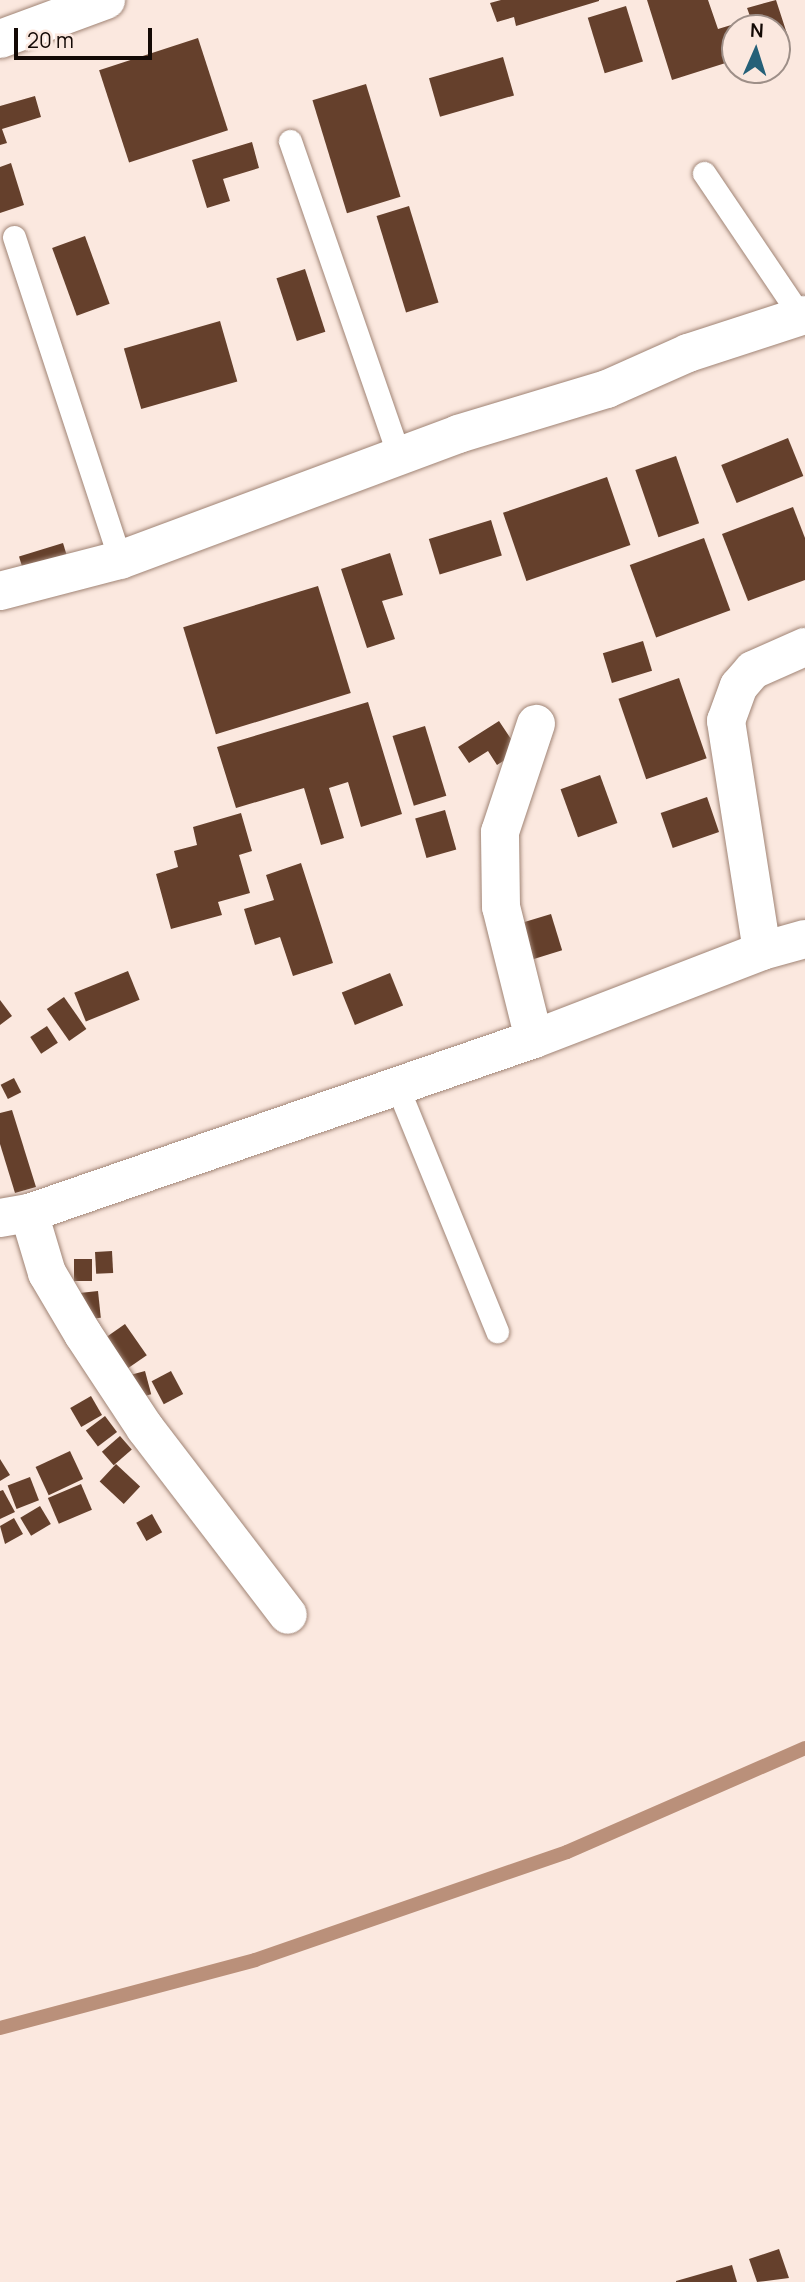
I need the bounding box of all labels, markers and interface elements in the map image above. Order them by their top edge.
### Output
scale bar [18,14,156,58]
north arrow [721,14,791,84]
text: N [749,17,764,43]
text: 20 m [27,26,74,54]

